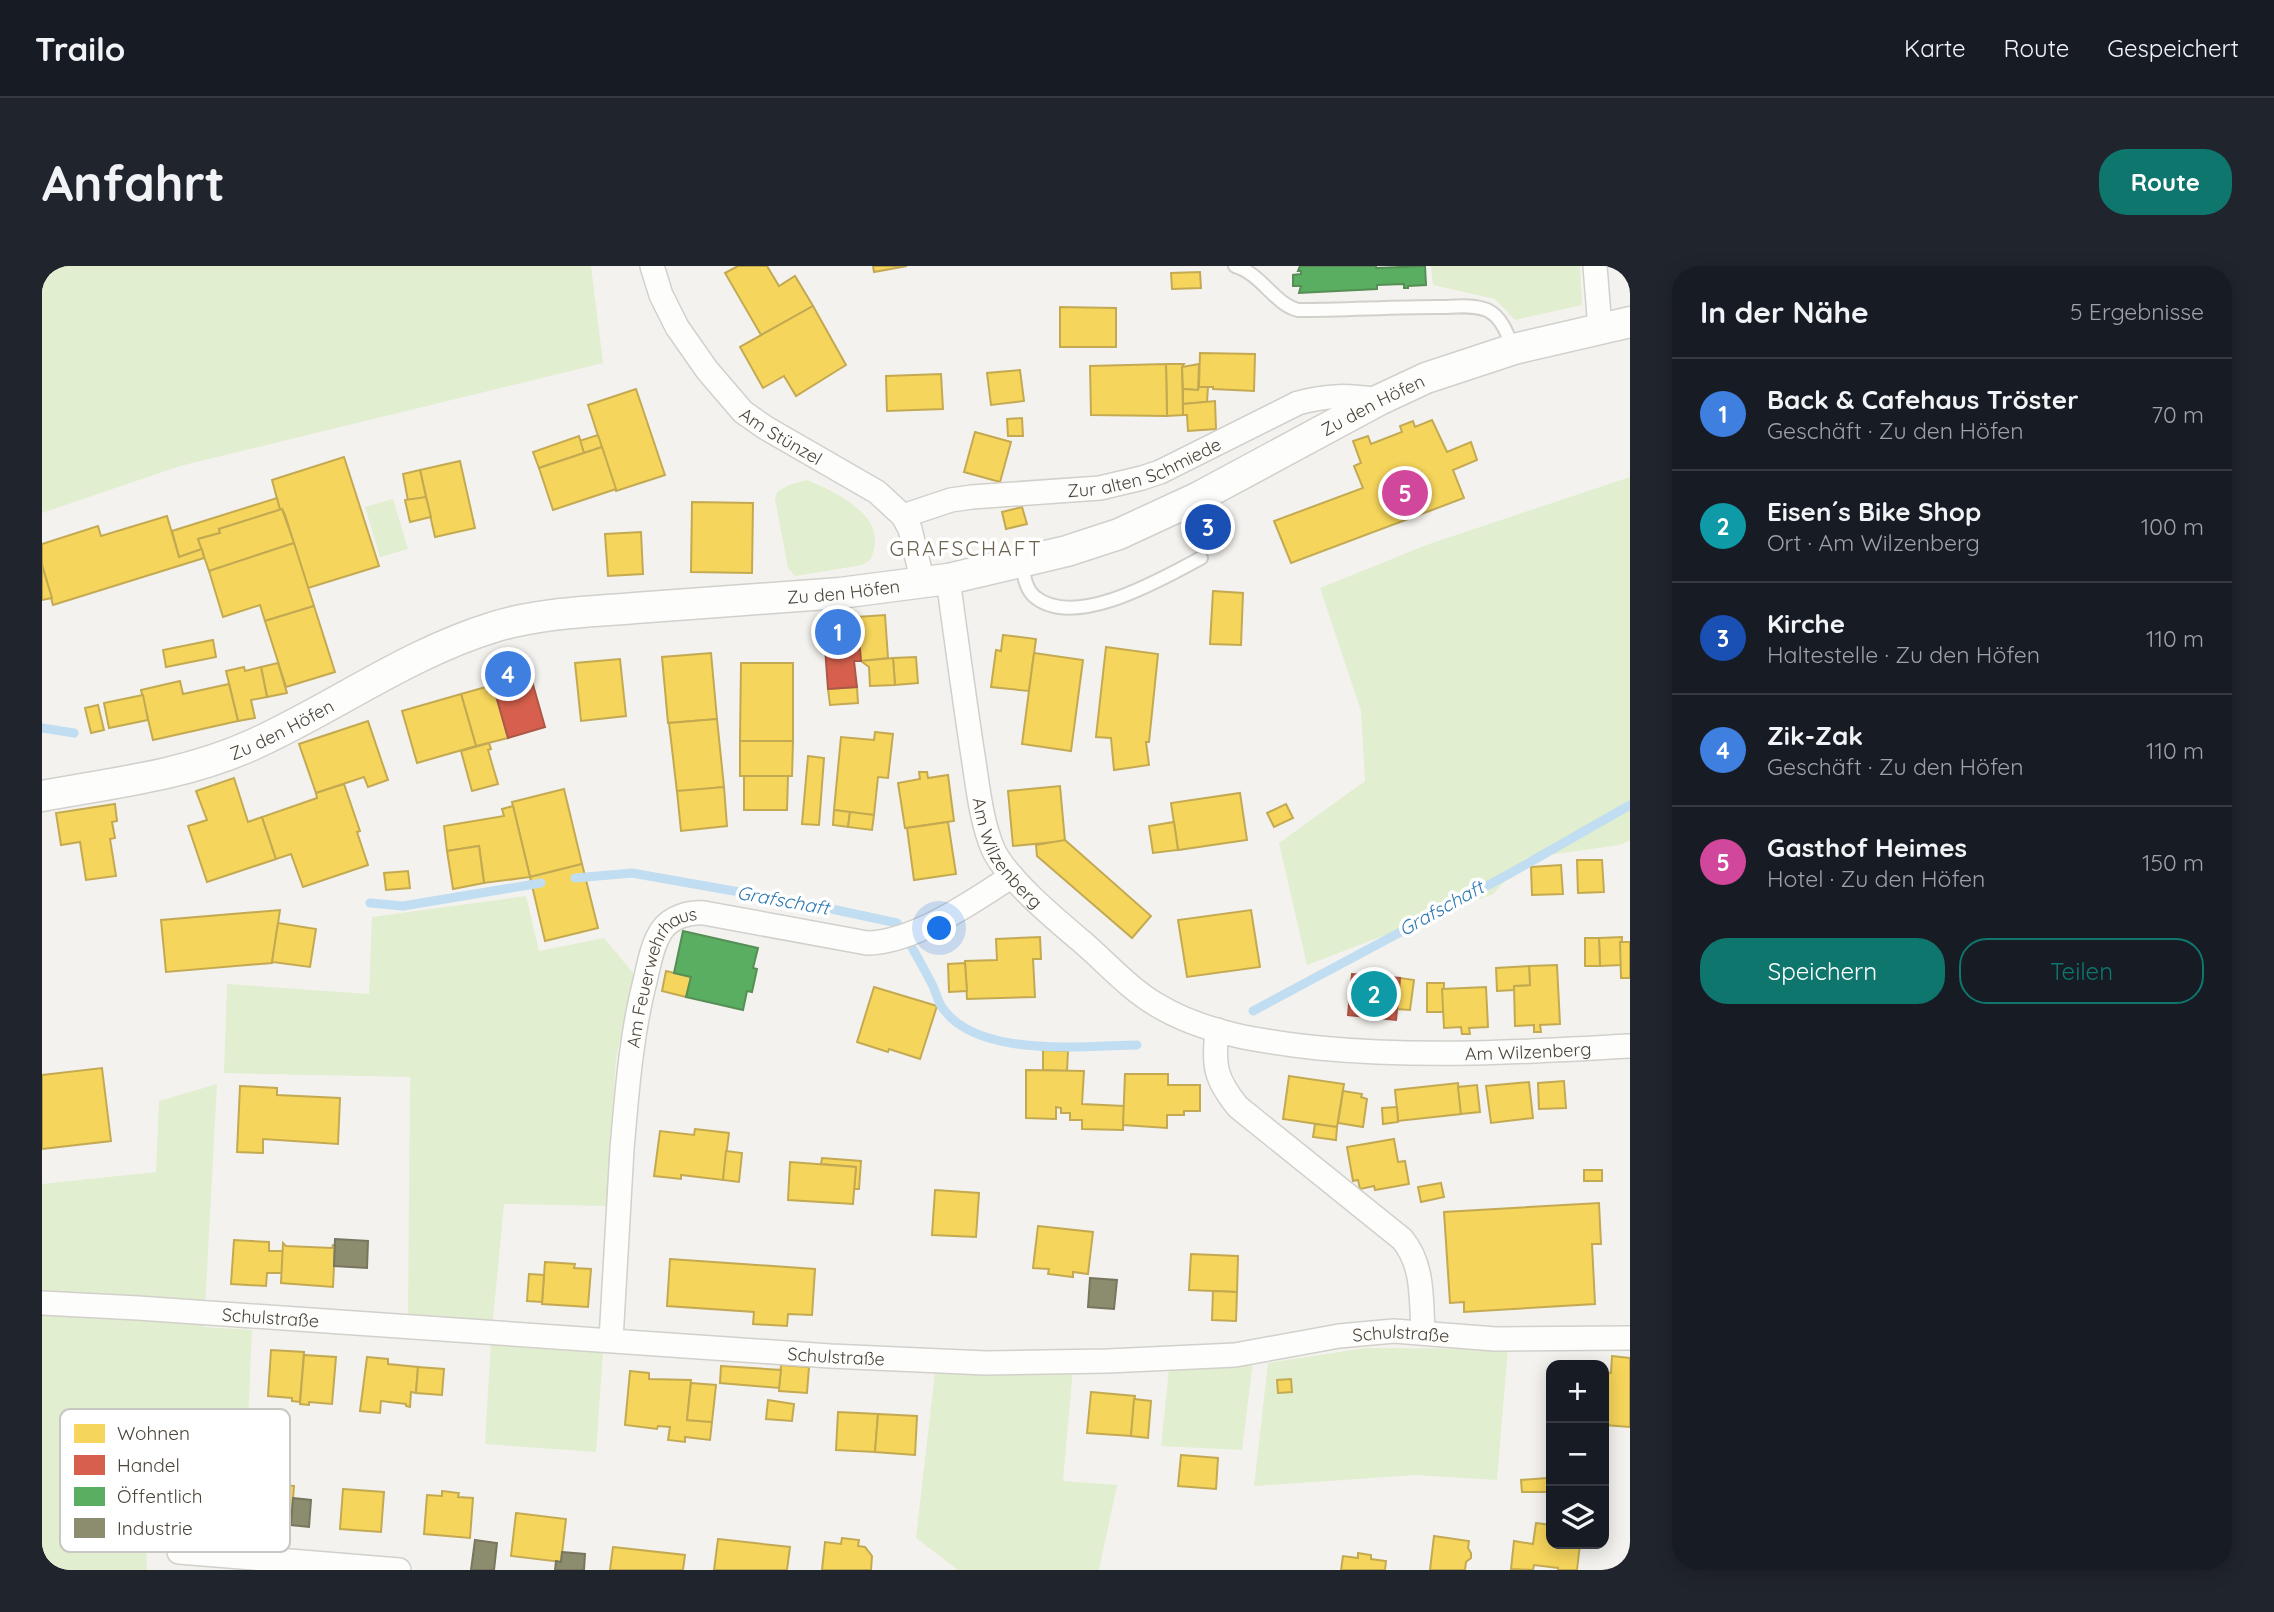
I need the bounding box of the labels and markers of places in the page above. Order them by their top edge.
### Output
pin: 5 [1382,467,1428,519]
pin: 3 [1185,501,1231,553]
pin: 1 [815,606,861,658]
pin: 4 [485,648,531,700]
pin: 2 [1351,968,1397,1020]

